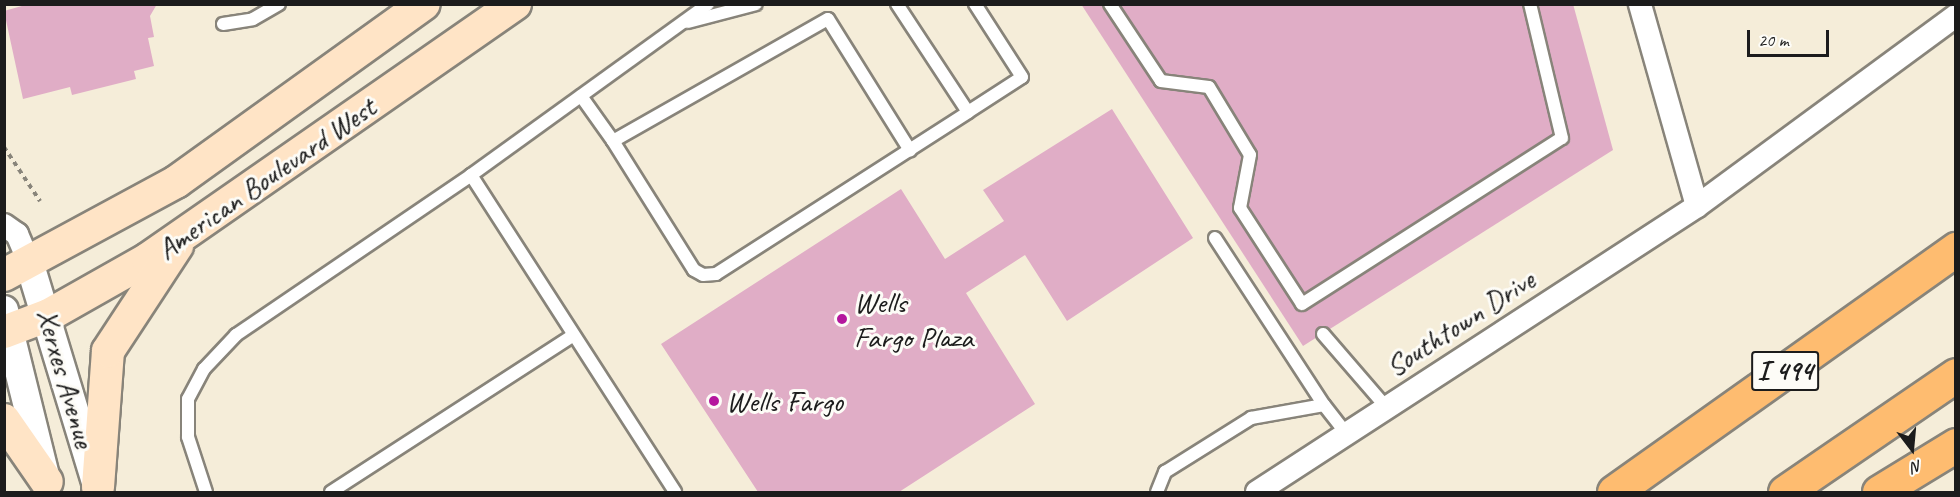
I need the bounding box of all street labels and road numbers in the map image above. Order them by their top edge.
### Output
street label: American Boulevard West [150,89,382,267]
street label: Southtown Drive [1379,262,1541,384]
street label: Xerxes Avenue [29,305,103,451]
road number: I 494 [1750,346,1820,396]

